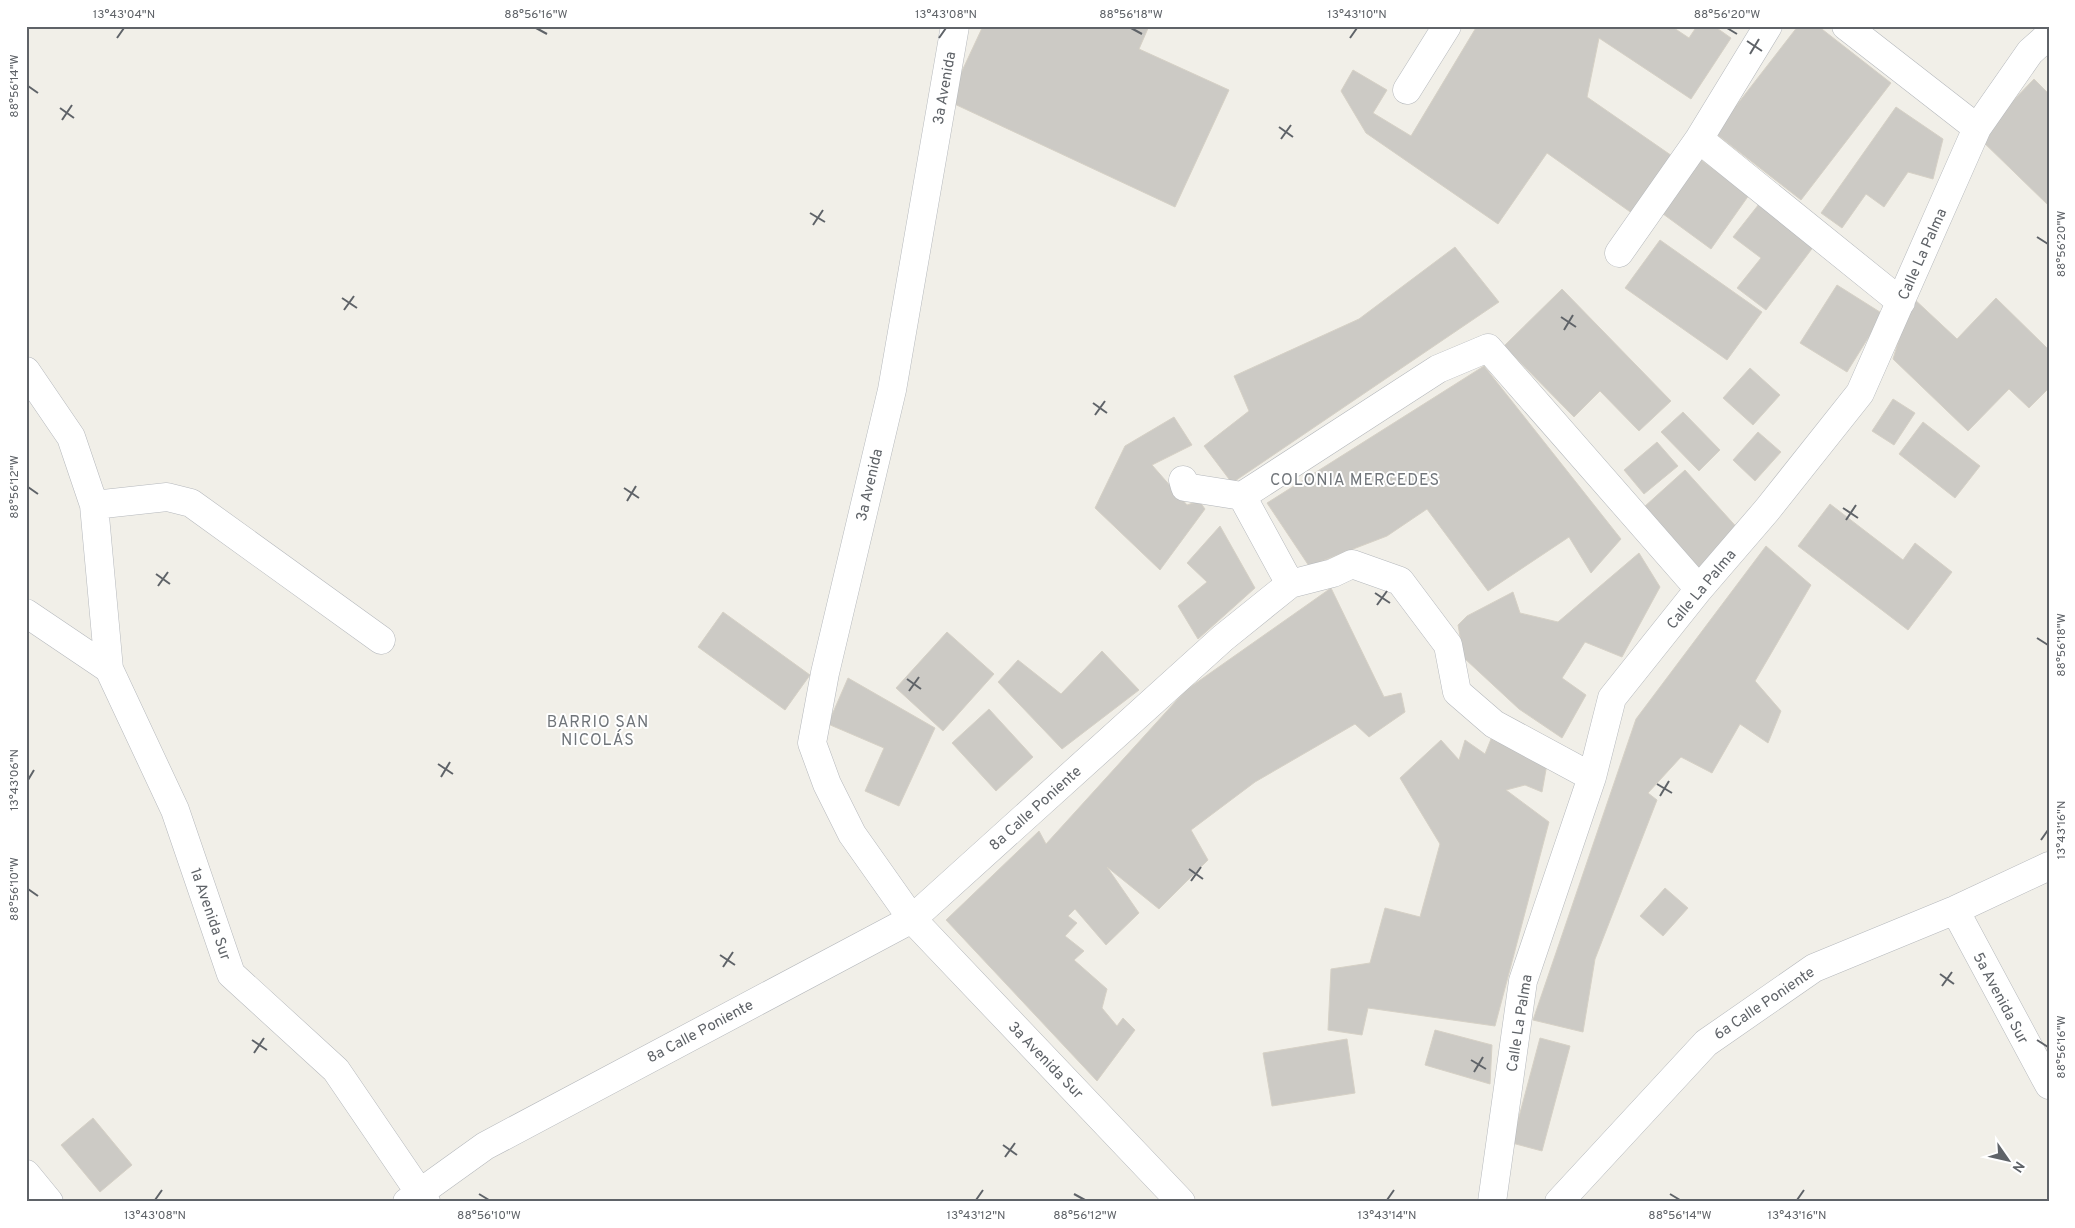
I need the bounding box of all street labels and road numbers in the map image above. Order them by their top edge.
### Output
street label: 3a Avenida [930,50,961,126]
street label: Calle La Palma [1895,206,1952,303]
street label: 3a Avenida [853,447,888,523]
street label: Calle La Palma [1663,546,1741,634]
street label: 8a Calle Poniente [986,763,1086,856]
street label: 1a Avenida Sur [185,866,234,963]
street label: 5a Avenida Sur [1968,950,2032,1048]
street label: 6a Calle Poniente [1711,964,1819,1045]
street label: Calle La Palma [1503,973,1538,1073]
street label: 8a Calle Poniente [644,996,757,1068]
street label: 3a Avenida Sur [1003,1018,1087,1104]

